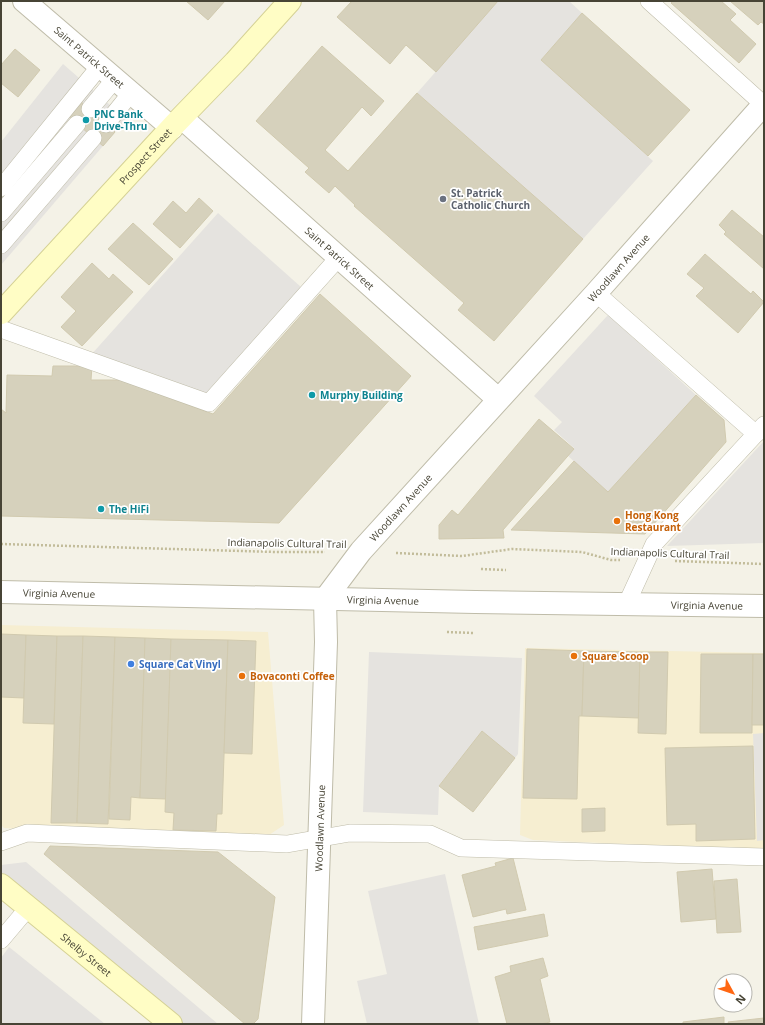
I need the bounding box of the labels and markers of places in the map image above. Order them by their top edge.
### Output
place label: PNC Bank Drive-Thru [94,107,147,133]
marker: PNC Bank Drive-Thru [81,115,91,125]
place label: St. Patrick Catholic Church [451,186,530,212]
marker: St. Patrick Catholic Church [438,194,448,204]
place label: Murphy Building [320,388,403,402]
marker: Murphy Building [307,390,317,400]
place label: The HiFi [109,502,149,516]
marker: The HiFi [96,504,106,514]
place label: Hong Kong Restaurant [625,508,682,534]
marker: Hong Kong Restaurant [612,516,622,526]
place label: Square Scoop [582,649,649,663]
marker: Square Scoop [569,651,579,661]
place label: Square Cat Vinyl [139,657,221,671]
marker: Square Cat Vinyl [126,659,136,669]
place label: Bovaconti Coffee [250,669,335,683]
marker: Bovaconti Coffee [237,671,247,681]

